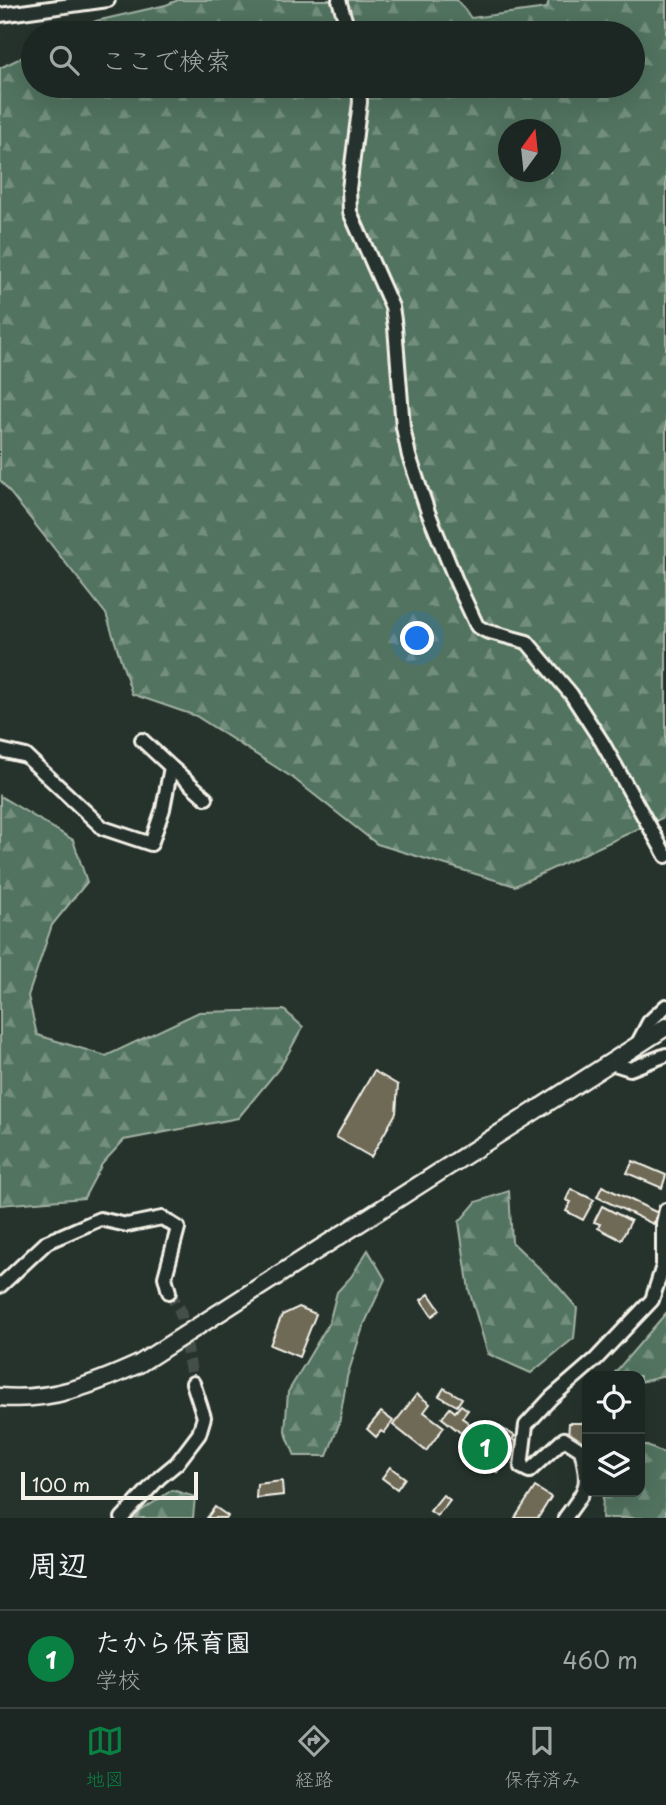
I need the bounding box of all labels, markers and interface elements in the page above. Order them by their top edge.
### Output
search box [21,21,645,98]
text: ここで検索 [101,40,231,79]
icon: search [45,41,83,79]
north arrow [498,119,561,182]
your location [400,621,434,655]
map controls [582,1371,645,1497]
button: locate [582,1371,645,1434]
pin: 1 [462,1421,508,1473]
button: layers [582,1434,645,1497]
scale bar [21,1469,198,1501]
text: 100 m [32,1470,90,1498]
text: 周辺 [28,1541,88,1586]
text: たから保育園 [95,1622,251,1661]
text: 1 [46,1642,57,1677]
text: 460 m [563,1642,638,1677]
text: 学校 [95,1661,141,1696]
tab: 地図 [86,1722,124,1792]
tab: 経路 [295,1722,333,1792]
tab: 保存済み [504,1722,580,1792]

